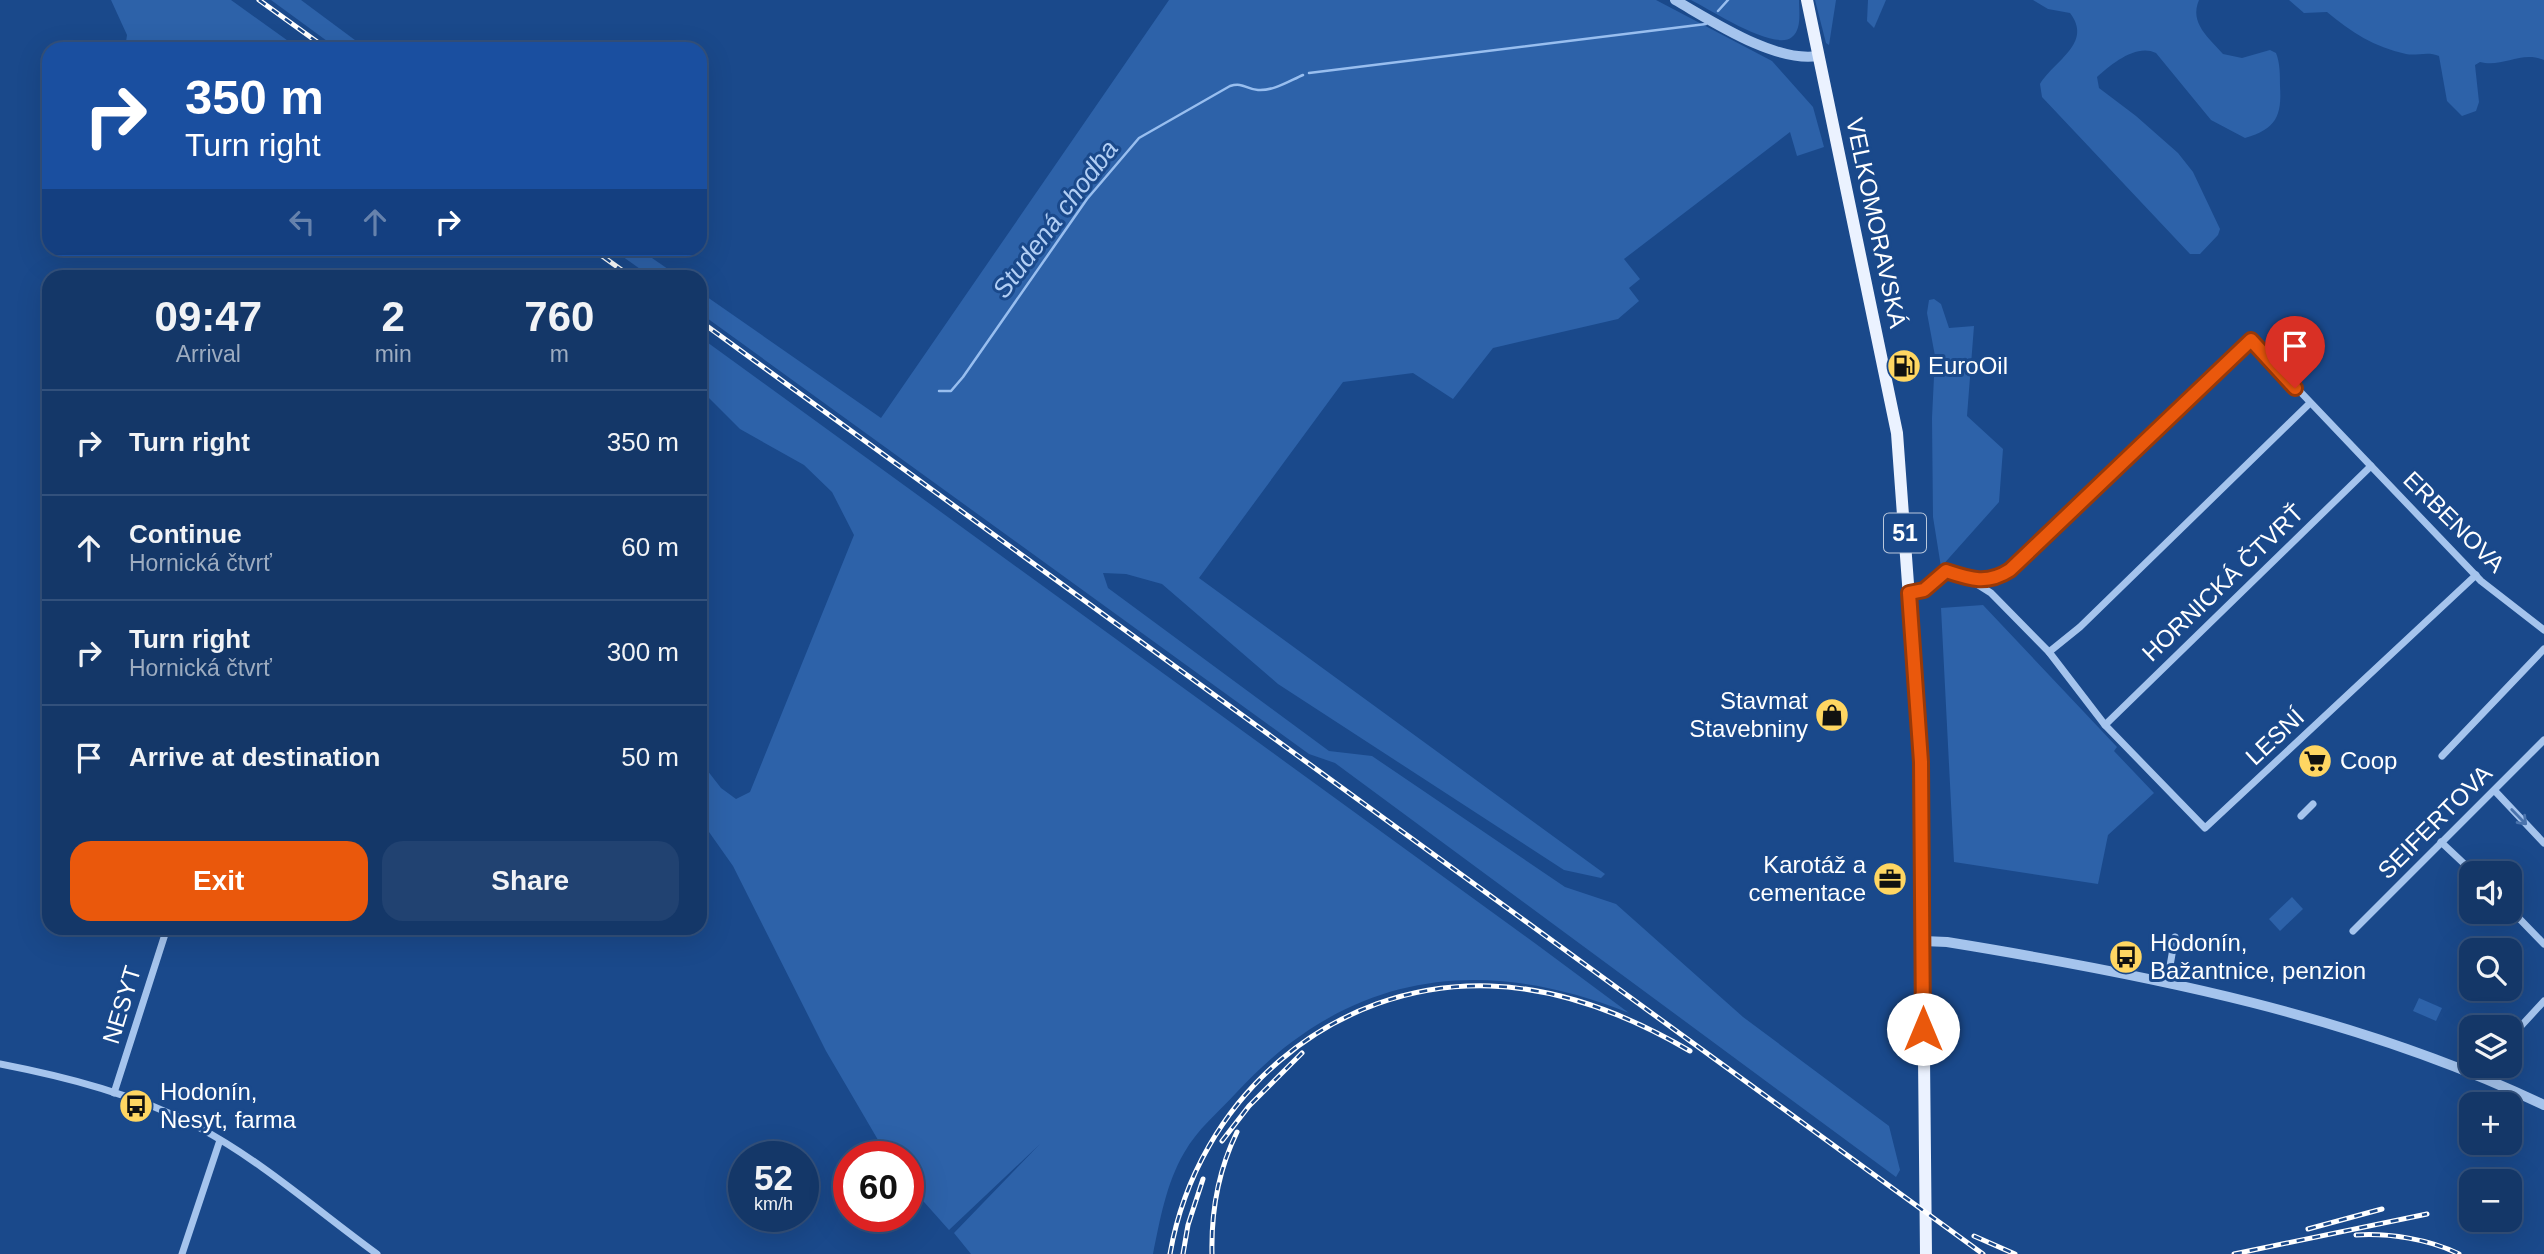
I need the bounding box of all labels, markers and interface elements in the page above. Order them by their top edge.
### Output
icon: right [70,70,161,161]
text: 350 m [185,70,324,124]
street label: VELKOMORAVSKÁ [1841,115,1912,331]
text: Turn right [185,127,321,163]
water label: Studená chodba [986,134,1124,304]
icon: left [283,203,321,241]
icon: ahead [356,203,394,241]
icon: right [429,203,467,241]
text: 09:47 [155,293,262,340]
text: 2 [381,293,405,340]
text: 760 [524,293,594,340]
pin [2265,316,2325,388]
icon: arrive [2276,327,2314,365]
text: Arrival [176,341,241,367]
text: min [375,341,412,367]
text: m [550,341,569,367]
fuel station icon: EuroOil [1885,347,1923,385]
place label: EuroOil [1928,352,2008,379]
icon: right [70,424,108,462]
text: Turn right [129,427,250,457]
text: 350 m [607,427,679,457]
street label: ERBENOVA [2398,466,2510,578]
street label: HORNICKÁ ČTVRŤ [2137,499,2309,666]
road number: 51 [1884,513,1926,552]
text: Continue [129,519,242,549]
icon: ahead [70,529,108,567]
text: 60 m [621,532,679,562]
text: Hornická čtvrť [129,550,272,576]
text: Turn right [129,624,250,654]
icon: right [70,634,108,672]
text: 300 m [607,637,679,667]
text: Hornická čtvrť [129,655,272,681]
place label: Stavmat Stavebniny [1689,687,1808,742]
shop icon: Stavmat Stavebniny [1813,696,1851,734]
street label: LESNÍ [2240,703,2309,770]
icon: arrive [70,739,108,777]
text: Arrive at destination [129,742,380,772]
text: 50 m [621,742,679,772]
supermarket icon: Coop [2296,742,2334,780]
place label: Coop [2340,747,2397,774]
street label: SEIFERTOVA [2372,759,2497,884]
one-way arrow [2511,808,2528,825]
button: Exit [70,841,368,921]
button: Share [382,841,679,921]
place label: Karotáž a cementace [1749,851,1867,906]
office icon: Karotáž a cementace [1871,860,1909,898]
map controls [2459,861,2522,1232]
button: sound [2459,861,2522,924]
place label: Hodonín, Bažantnice, penzion [2150,929,2366,984]
bus stop icon: Hodonín, Bažantnice, penzion [2107,938,2145,976]
button: search [2459,938,2522,1001]
street label: NESYT [97,962,146,1047]
position arrow [1886,992,1960,1066]
button: layers [2459,1015,2522,1078]
place label: Hodonín, Nesyt, farma [160,1078,297,1133]
bus stop icon: Hodonín, Nesyt, farma [117,1087,155,1125]
button: + [2459,1092,2522,1155]
speed limit sign: 60 [833,1141,924,1232]
text: 52 [754,1158,793,1197]
button: − [2459,1169,2522,1232]
text: km/h [754,1194,793,1214]

